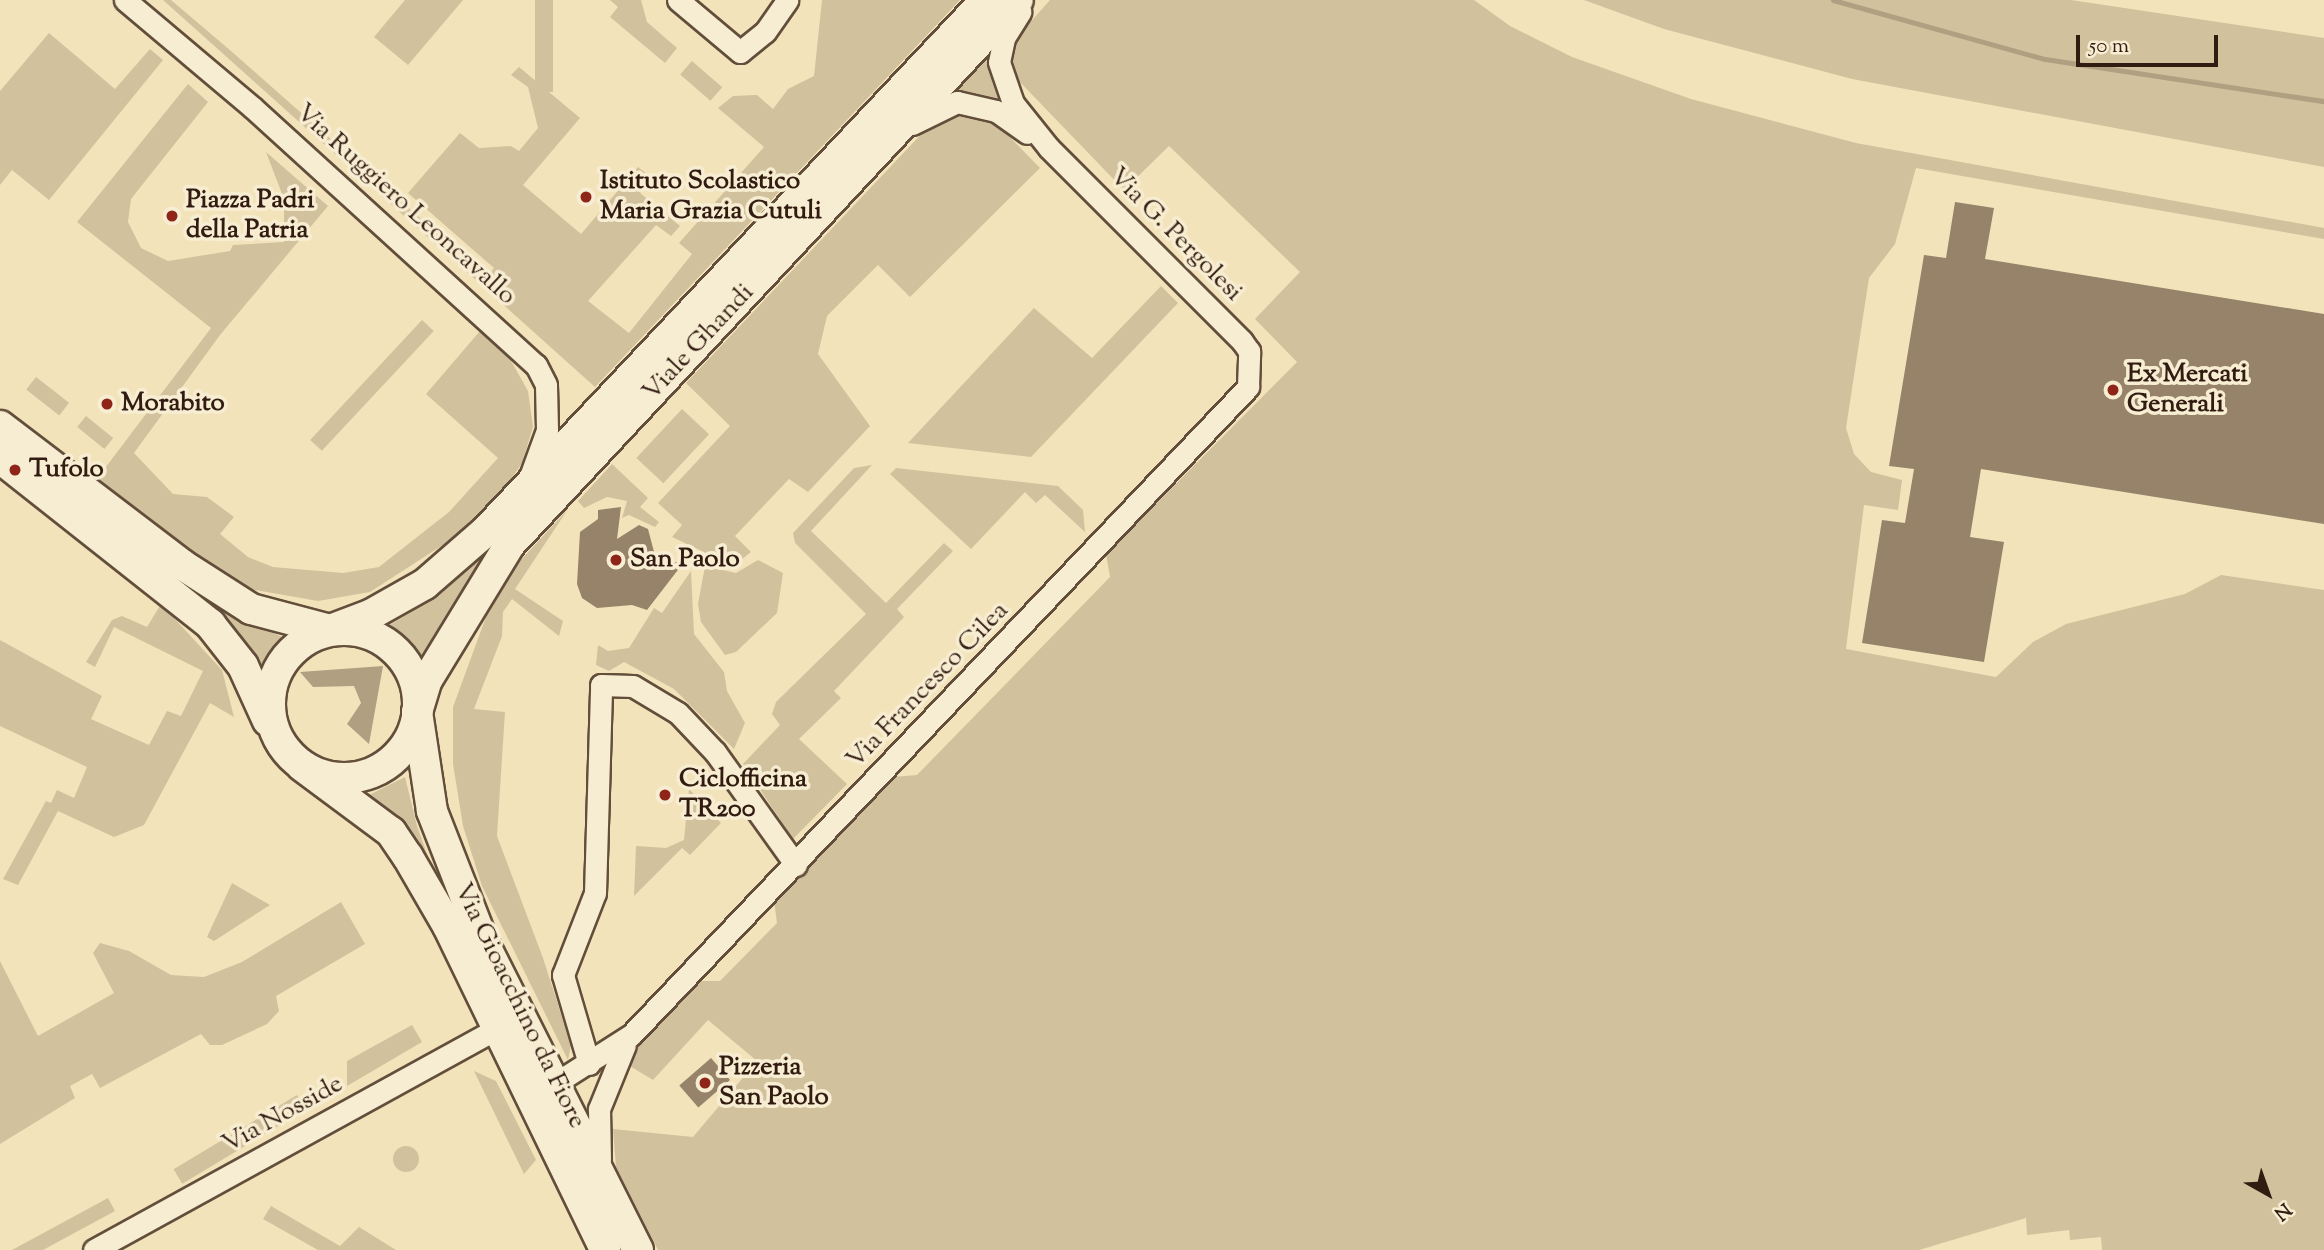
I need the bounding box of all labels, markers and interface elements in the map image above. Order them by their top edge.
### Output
scale bar [2079,21,2221,65]
text: 50 m [2089,32,2129,62]
street label: Via Ruggiero Leoncavallo [288,98,522,312]
street label: Via G. Pergolesi [1102,162,1248,308]
place label: Istituto Scolastico Maria Grazia Cutuli [600,166,822,228]
place label: Piazza Padri della Patria [186,185,314,246]
marker: Istituto Scolastico Maria Grazia Cutuli [578,189,594,205]
marker: Piazza Padri della Patria [164,208,180,224]
street label: Viale Ghandi [637,278,761,408]
place label: Ex Mercati Generali [2127,359,2248,420]
marker: Ex Mercati Generali [2105,382,2121,398]
place label: Morabito [121,388,225,420]
marker: Morabito [99,396,115,412]
place label: Tufolo [29,454,104,486]
marker: Tufolo [7,462,23,478]
place label: San Paolo [630,544,740,576]
marker: San Paolo [608,552,624,568]
street label: Via Francesco Cilea [840,596,1016,776]
place label: Ciclofficina TR200 [679,764,807,826]
marker: Ciclofficina TR200 [657,787,673,803]
street label: Via Gioacchino da Fiore [446,878,592,1134]
place label: Pizzeria San Paolo [719,1052,829,1114]
street label: Via Nosside [217,1069,349,1161]
marker: Pizzeria San Paolo [697,1075,713,1091]
north arrow [2233,1159,2303,1229]
text: N [2267,1195,2296,1226]

